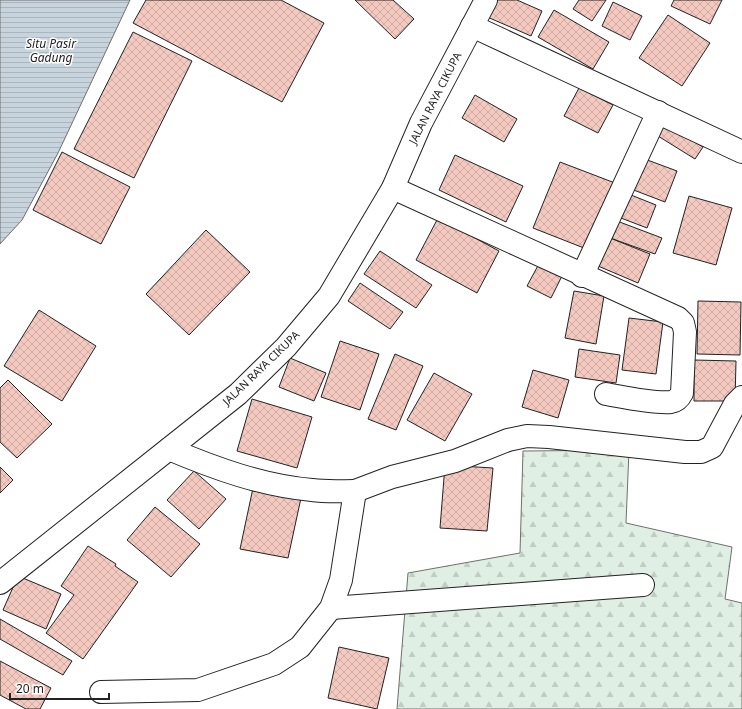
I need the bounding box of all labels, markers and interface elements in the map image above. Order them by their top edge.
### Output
water label: Situ Pasir Gadung [26,35,77,66]
street label: JALAN RAYA CIKUPA [404,48,465,147]
street label: JALAN RAYA CIKUPA [218,326,303,409]
scale bar [10,675,109,701]
text: 20 m [16,680,44,697]

